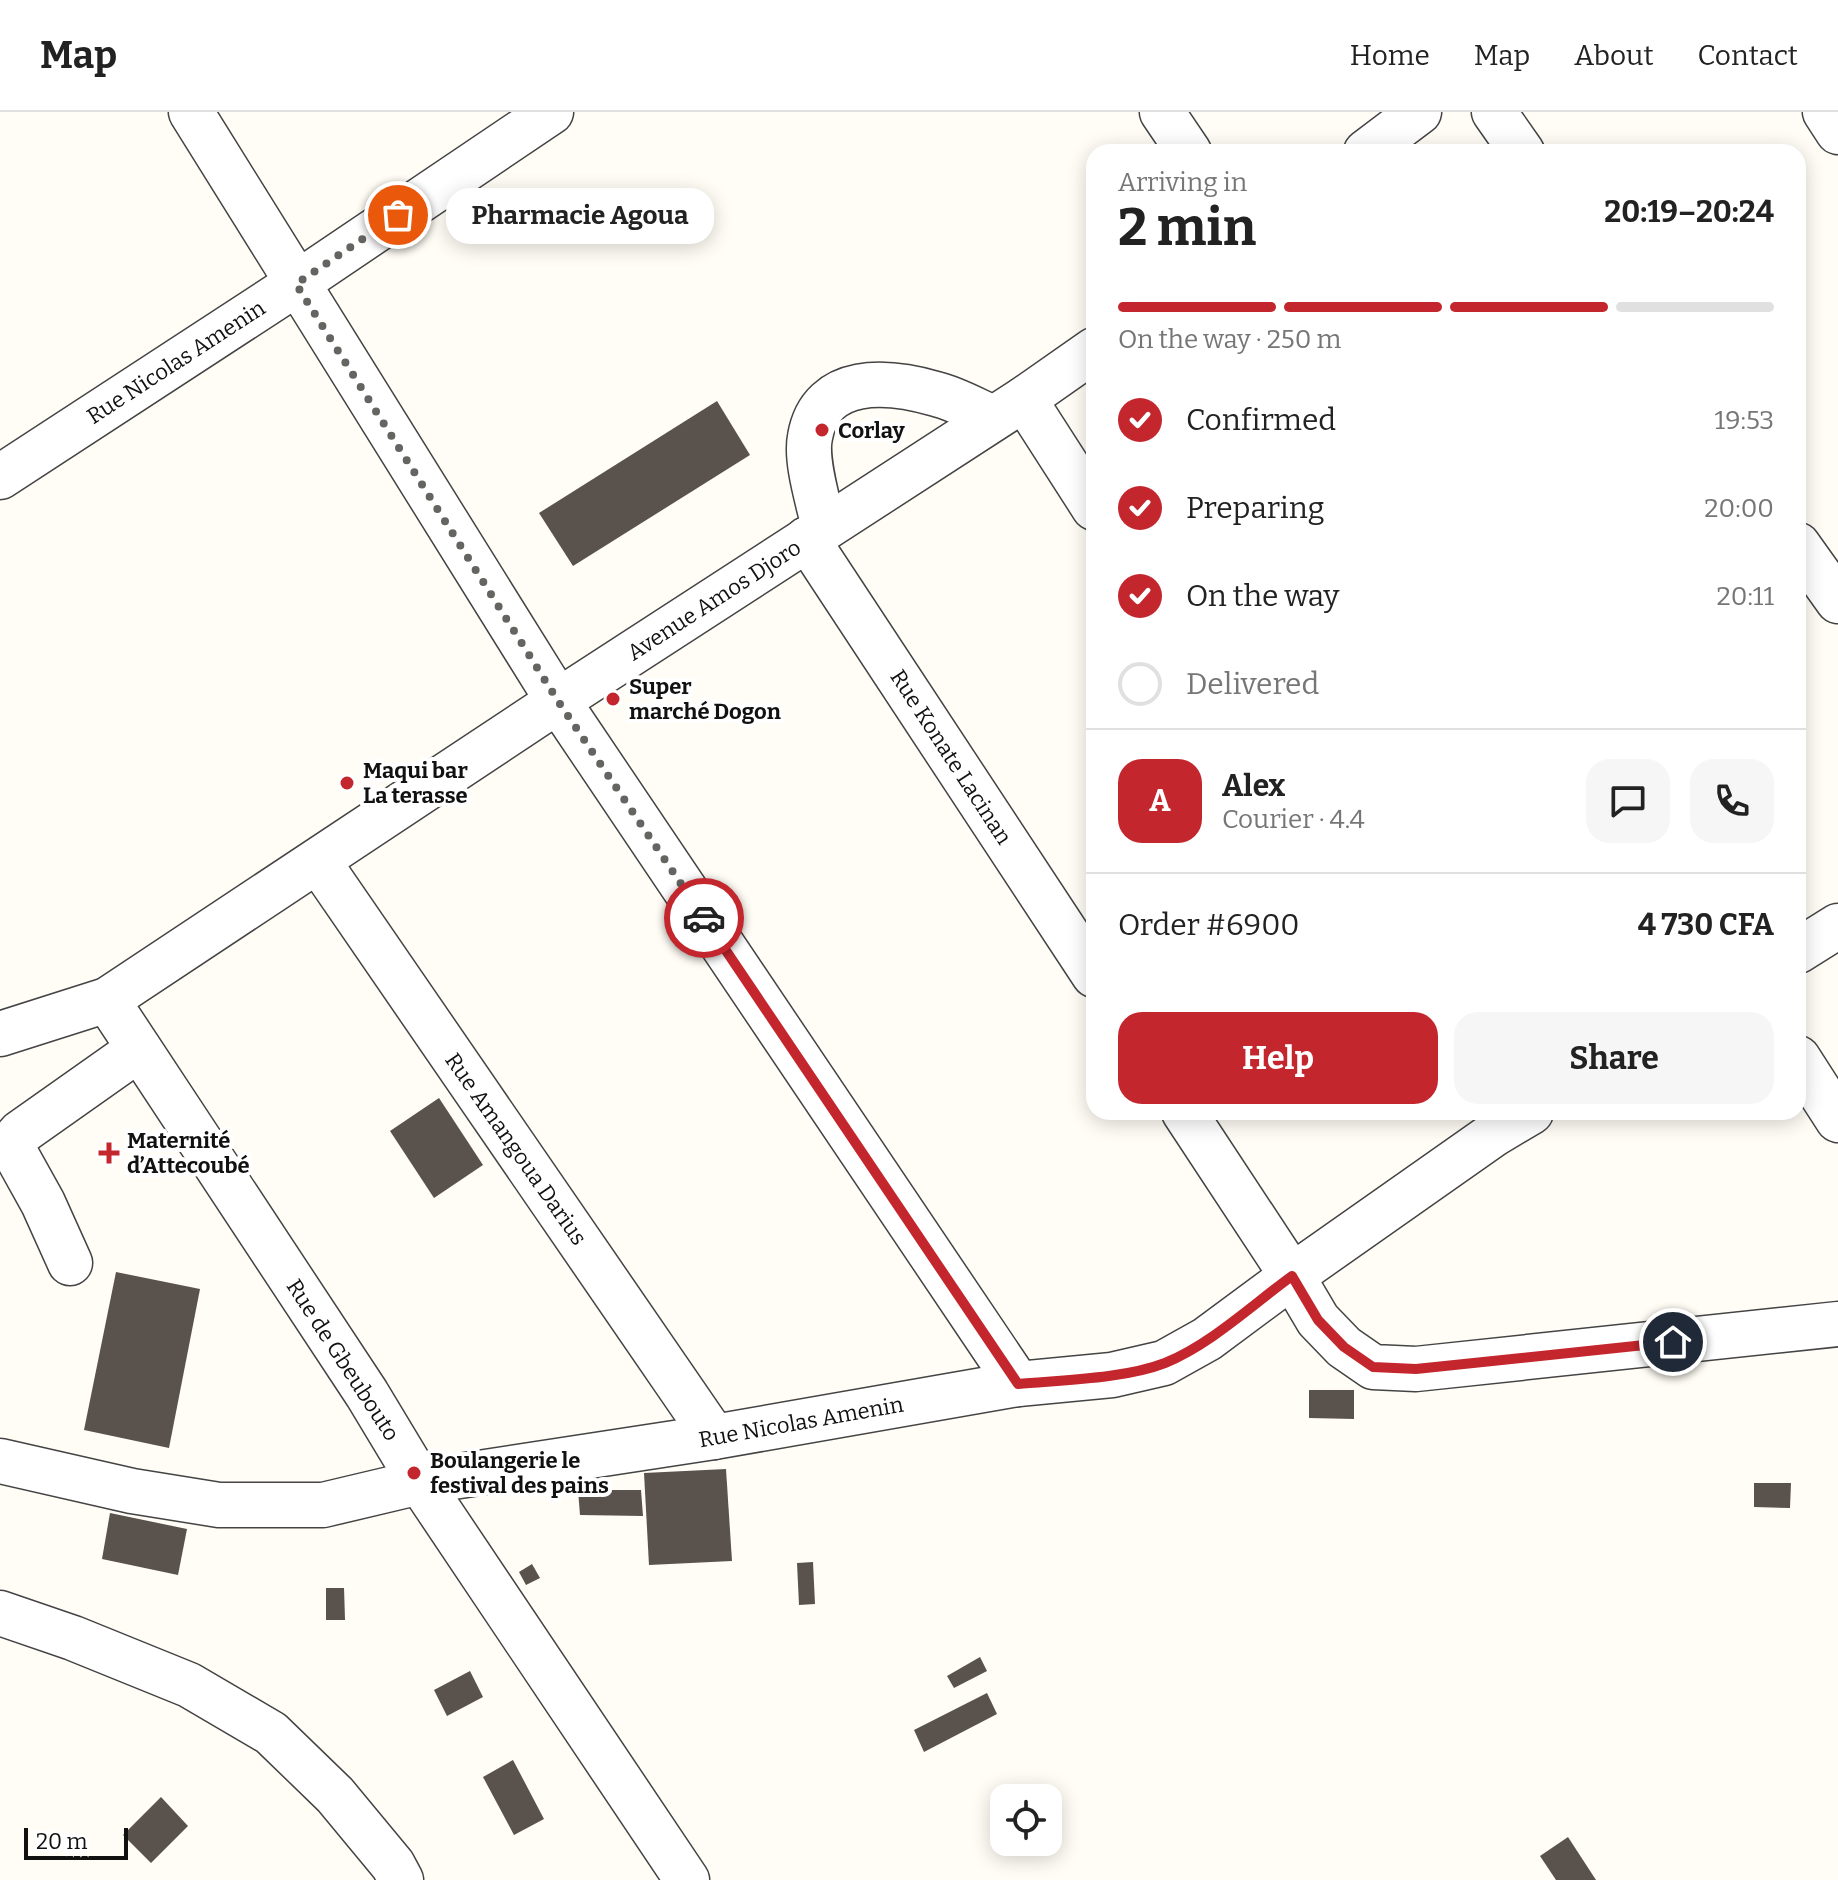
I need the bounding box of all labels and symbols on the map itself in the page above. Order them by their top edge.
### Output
pin [364,181,432,249]
callout: Pharmacie Agoua [446,187,714,243]
street label: Rue Nicolas Amenin [82,294,270,430]
place label: Corlay [838,417,905,444]
marker: Corlay [813,421,831,439]
street label: Avenue Amos Djoro [622,534,806,666]
street label: Rue Konate Lacinan [884,665,1018,849]
place label: Super marché Dogon [629,673,781,725]
marker: Super marché Dogon [604,690,622,708]
place label: Maqui bar La terasse [363,757,468,809]
marker: Maqui bar La terasse [338,774,356,792]
courier [664,878,744,958]
street label: Rue Amangoua Darius [439,1048,593,1250]
place label: Maternité d’Attecoubé [127,1127,250,1179]
marker: Maternité d’Attecoubé [98,1142,120,1164]
street label: Rue de Gbeubouto [281,1274,405,1446]
pin [1639,1308,1707,1376]
street label: Rue Nicolas Amenin [697,1391,905,1453]
place label: Boulangerie le festival des pains [430,1447,609,1499]
marker: Boulangerie le festival des pains [405,1464,423,1482]
scale bar [24,1824,128,1860]

